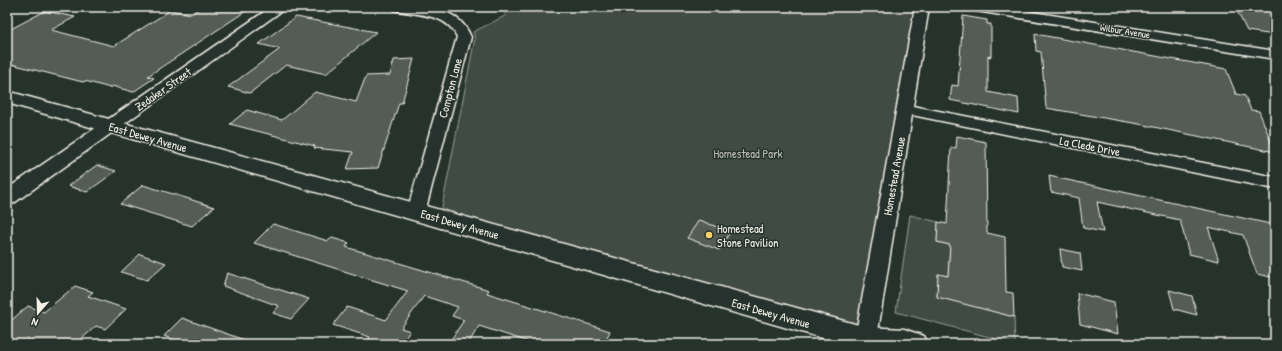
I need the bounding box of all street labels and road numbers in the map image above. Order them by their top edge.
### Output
street label: Wilbur Avenue [1099,21,1151,41]
street label: Compton Lane [434,56,466,120]
street label: Zedaker Street [131,63,195,115]
street label: East Dewey Avenue [107,118,189,156]
street label: La Clede Drive [1058,132,1122,160]
street label: Homestead Avenue [879,135,909,217]
street label: East Dewey Avenue [419,205,501,243]
street label: East Dewey Avenue [730,294,812,332]

